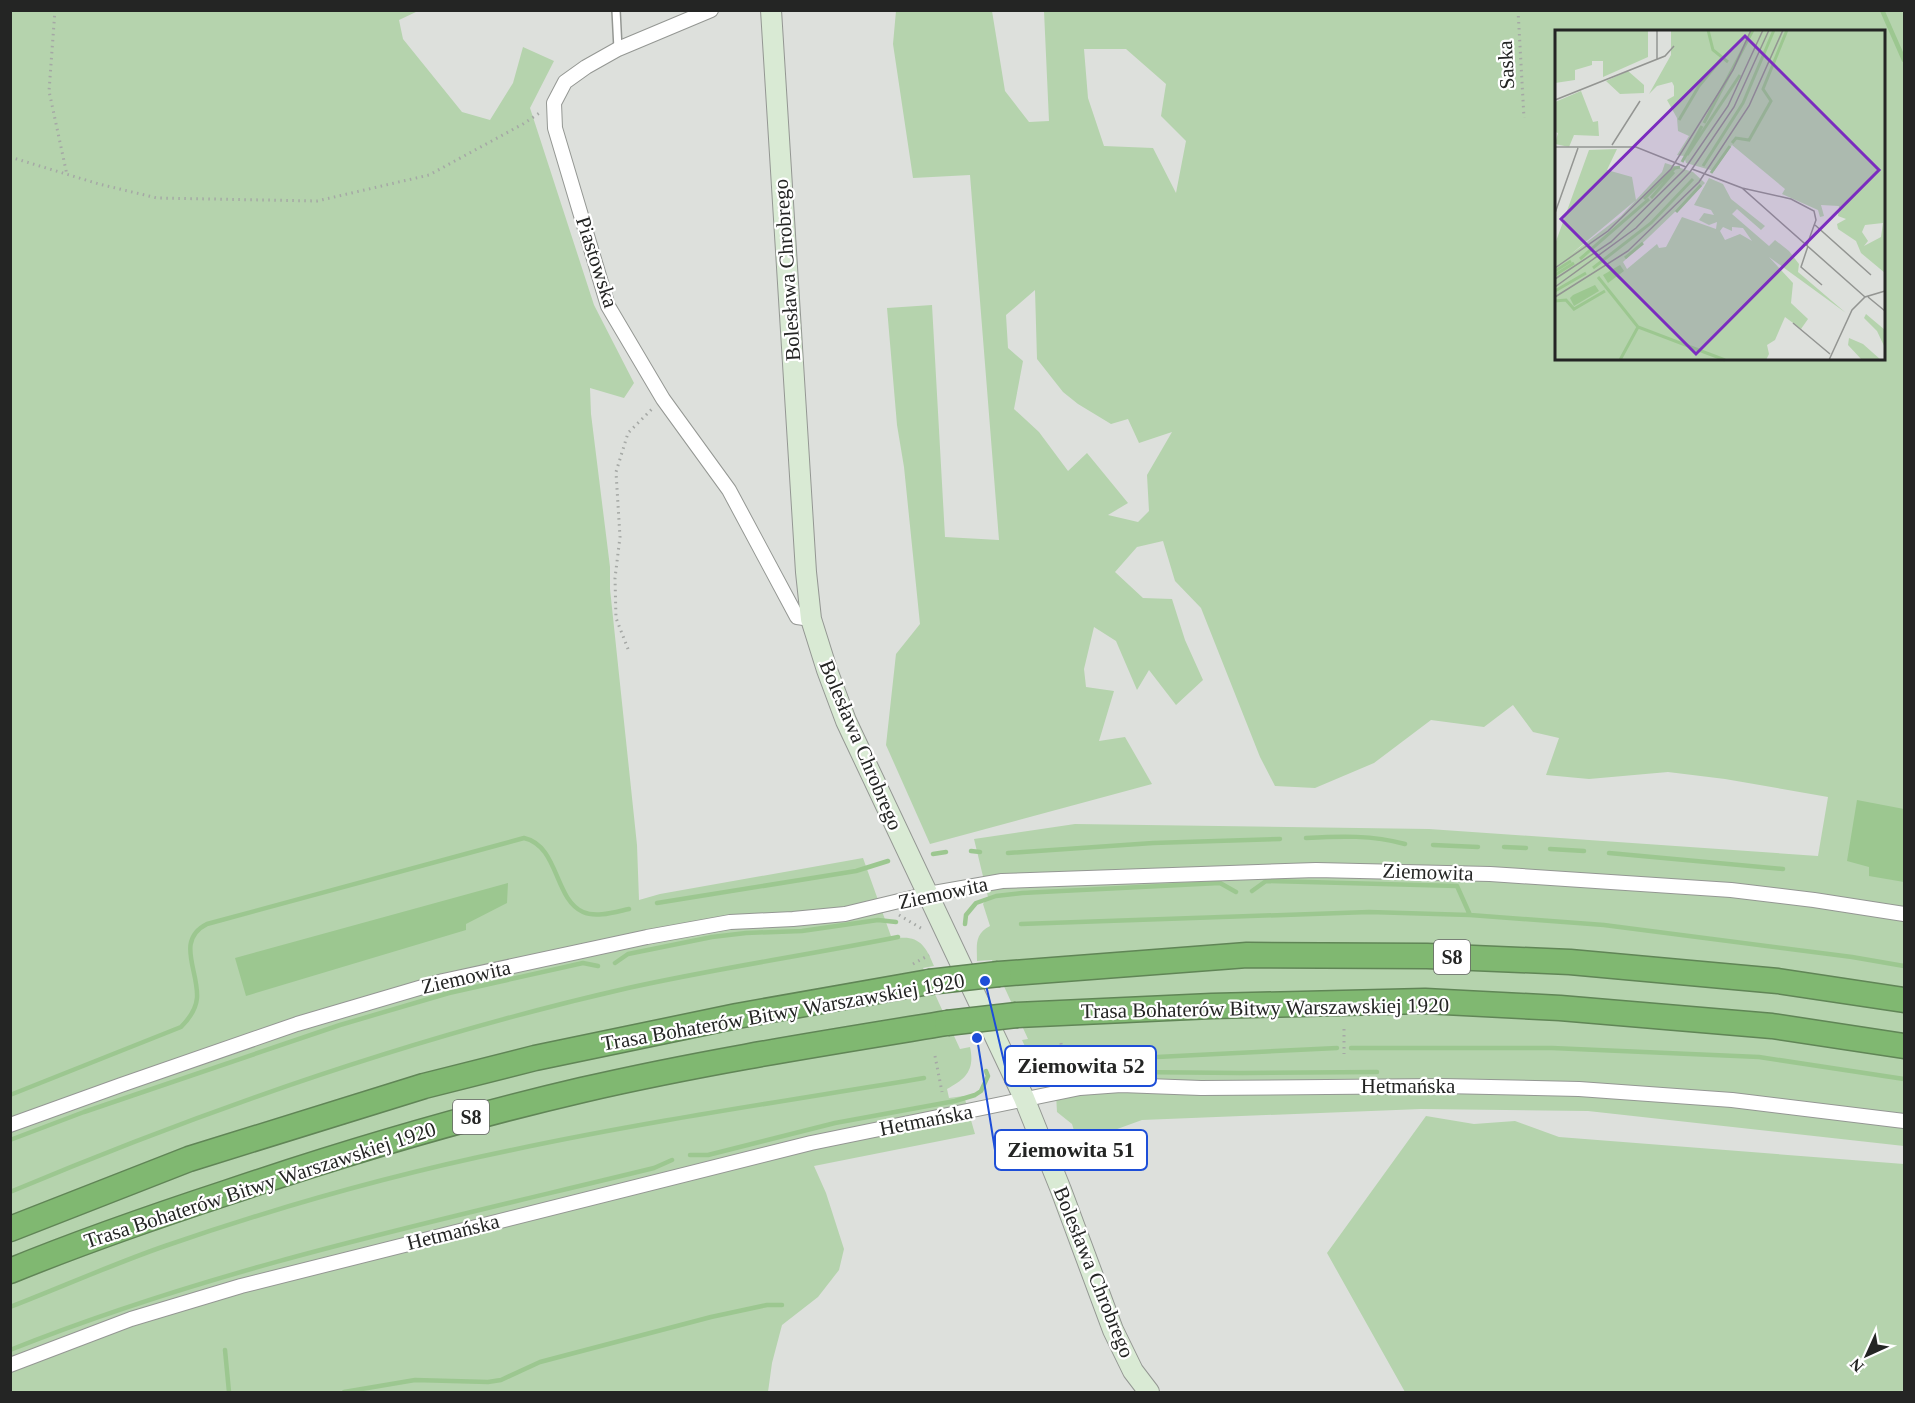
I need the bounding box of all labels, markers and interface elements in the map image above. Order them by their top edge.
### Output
inset map [1555,30,1885,360]
street label: Saska [1493,39,1519,90]
street label: Bolesława Chrobrego [769,178,805,362]
street label: Piastowska [571,213,623,311]
street label: Bolesława Chrobrego [814,656,908,834]
street label: Ziemowita [1382,858,1475,886]
street label: Ziemowita [896,872,991,914]
road number: S8 [1434,940,1470,974]
street label: Ziemowita [419,955,514,999]
street label: Trasa Bohaterów Bitwy Warszawskiej 1920 [600,968,966,1056]
street label: Trasa Bohaterów Bitwy Warszawskiej 1920 [1081,993,1449,1023]
callout: Ziemowita 52 [1005,1046,1156,1086]
text: Ziemowita 52 [1017,1053,1145,1078]
street label: Hetmańska [1361,1074,1456,1098]
street label: Hetmańska [877,1099,975,1141]
road number: S8 [453,1100,489,1134]
street label: Trasa Bohaterów Bitwy Warszawskiej 1920 [81,1117,439,1253]
callout: Ziemowita 51 [995,1130,1147,1170]
text: Ziemowita 51 [1007,1137,1135,1162]
street label: Bolesława Chrobrego [1049,1183,1139,1361]
street label: Hetmańska [404,1209,502,1255]
north arrow [1837,1325,1897,1385]
text: N [1846,1355,1867,1375]

